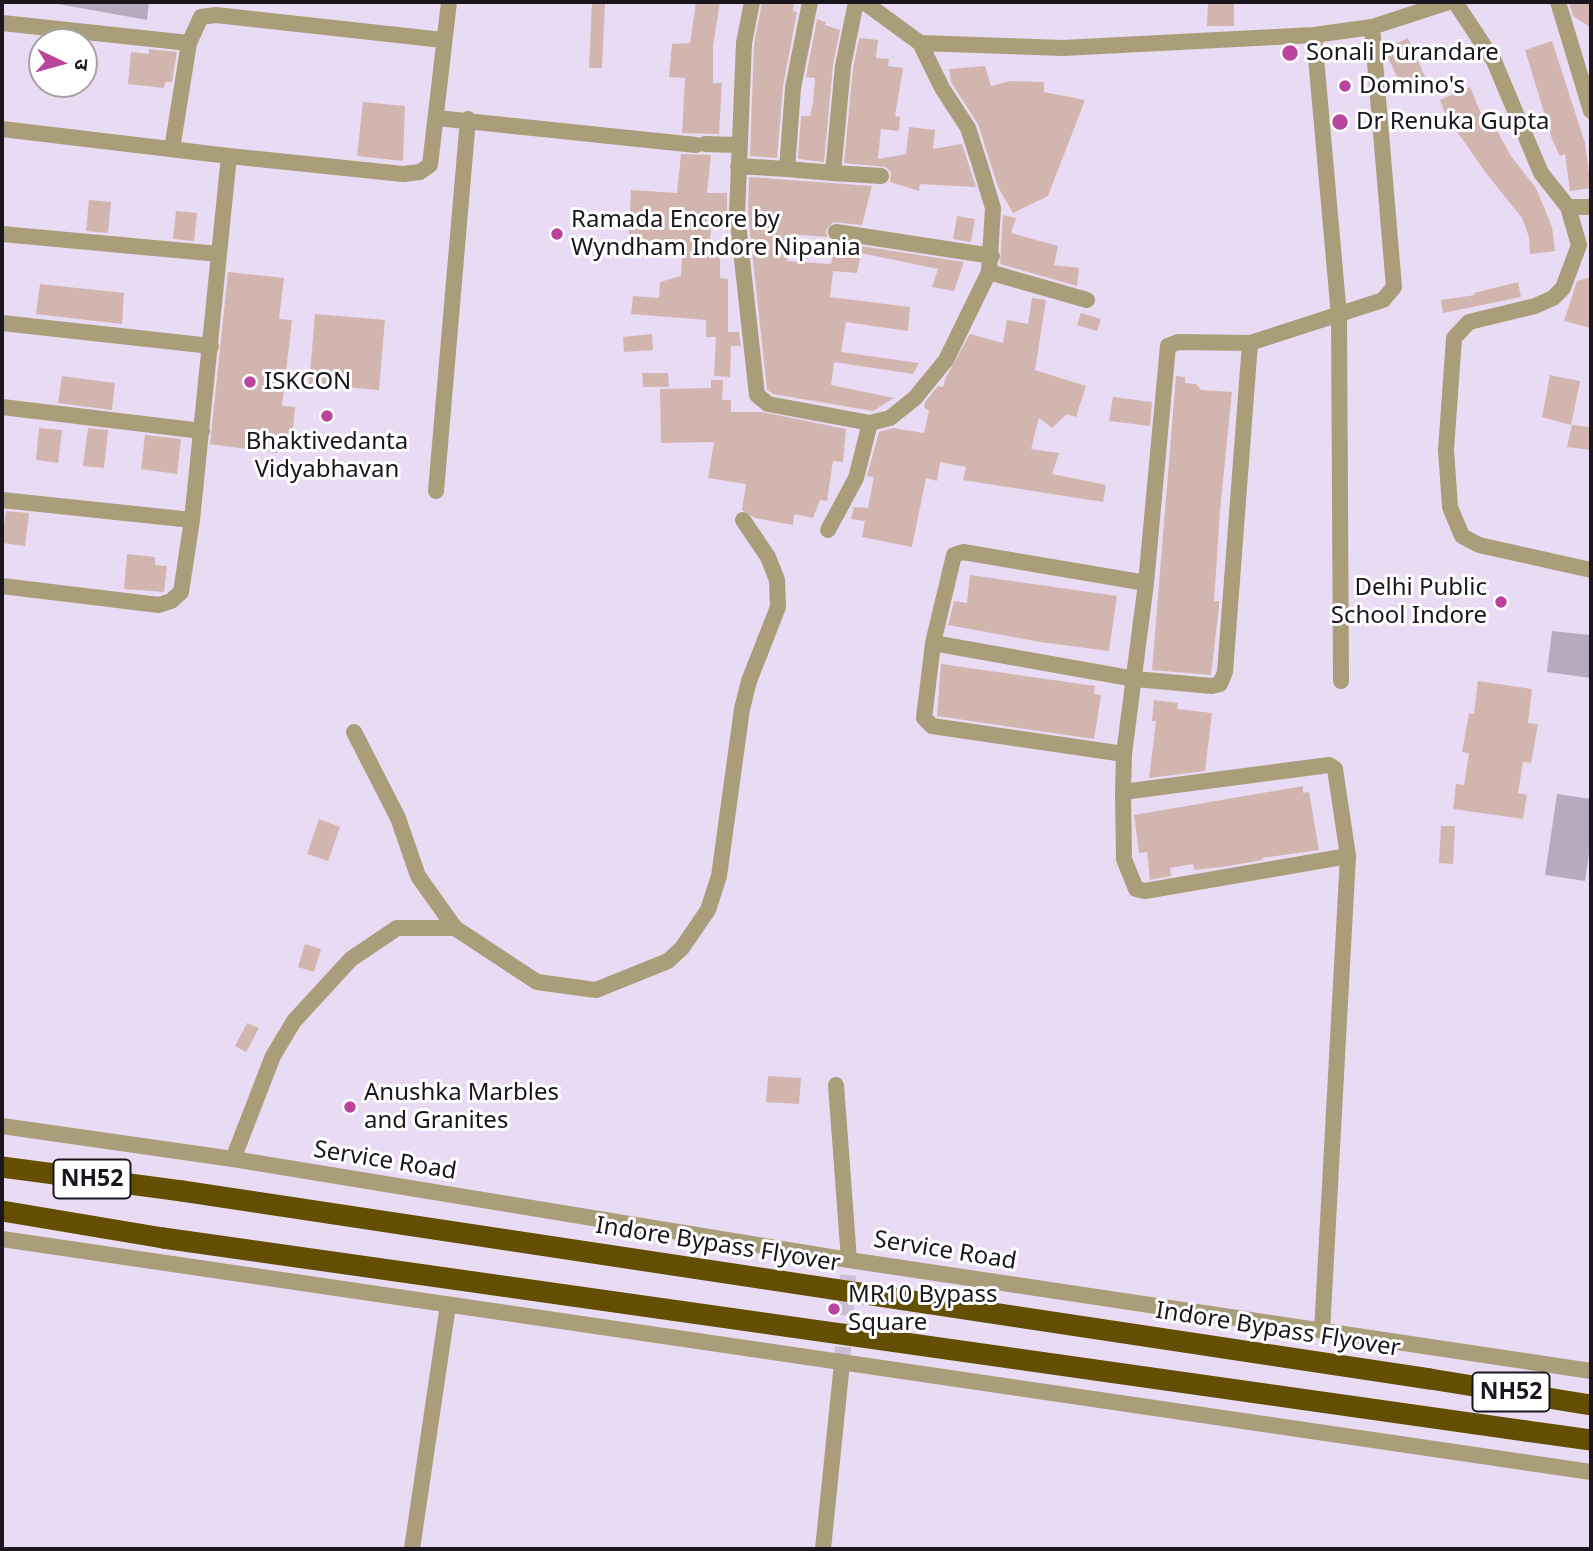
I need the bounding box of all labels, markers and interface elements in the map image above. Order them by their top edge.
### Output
north arrow [28,28,98,98]
place label: Sonali Purandare [1306,39,1499,67]
marker: Sonali Purandare [1280,43,1300,63]
text: उ [68,58,95,71]
place label: Domino's [1359,72,1465,100]
marker: Domino's [1337,78,1353,94]
place label: Dr Renuka Gupta [1356,108,1550,136]
marker: Dr Renuka Gupta [1330,112,1350,132]
place label: Ramada Encore by Wyndham Indore Nipania [571,206,861,262]
marker: Ramada Encore by Wyndham Indore Nipania [549,226,565,242]
place label: ISKCON [264,368,351,396]
marker: ISKCON [242,374,258,390]
marker: Bhaktivedanta Vidyabhavan [319,408,335,424]
place label: Bhaktivedanta Vidyabhavan [246,428,408,484]
place label: Delhi Public School Indore [1331,574,1487,630]
marker: Delhi Public School Indore [1493,594,1509,610]
place label: Anushka Marbles and Granites [364,1079,559,1135]
marker: Anushka Marbles and Granites [342,1099,358,1115]
street label: Service Road [312,1136,458,1186]
road number: NH52 [54,1160,130,1198]
street label: Indore Bypass Flyover [594,1211,842,1279]
street label: Service Road [872,1226,1018,1276]
place label: MR10 Bypass Square [848,1281,997,1337]
street label: Indore Bypass Flyover [1154,1296,1402,1364]
marker: MR10 Bypass Square [826,1301,842,1317]
road number: NH52 [1472,1372,1550,1412]

